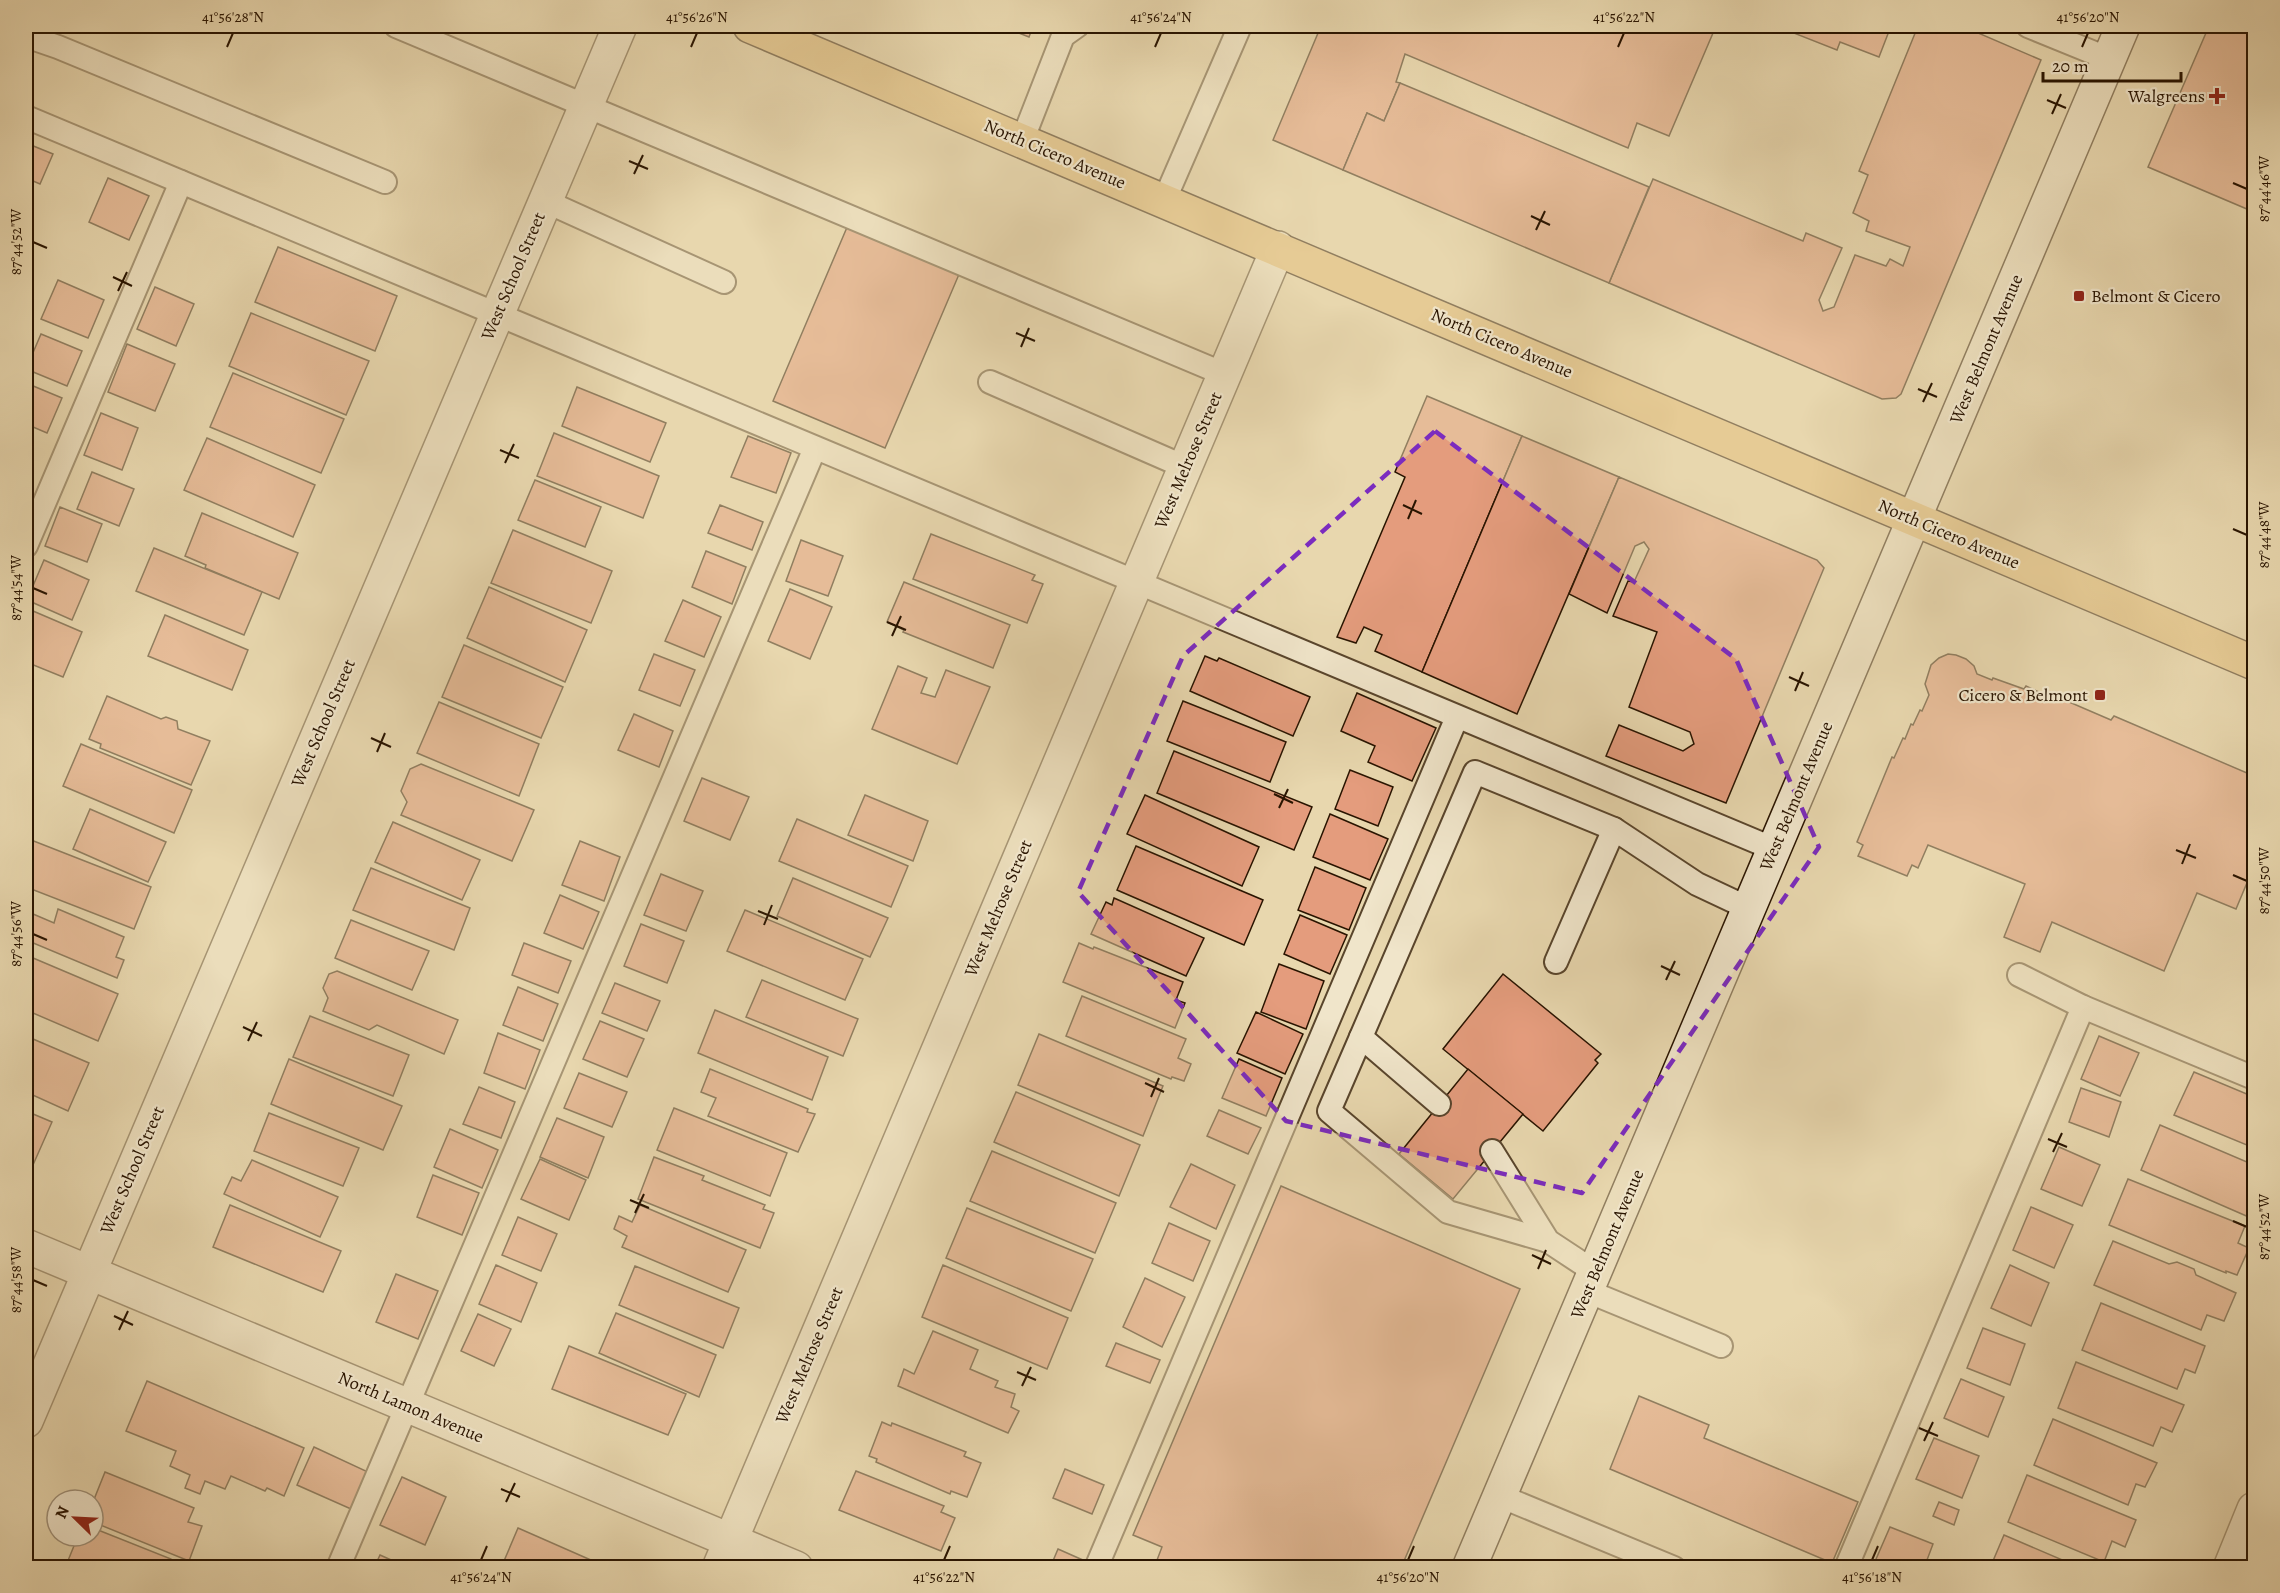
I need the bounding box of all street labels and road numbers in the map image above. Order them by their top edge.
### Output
street label: North Cicero Avenue [980,113,1130,195]
street label: West School Street [475,208,551,345]
street label: West Belmont Avenue [1943,271,2028,428]
street label: North Cicero Avenue [1427,302,1577,384]
street label: West Melrose Street [1148,388,1228,533]
street label: North Cicero Avenue [1874,493,2024,575]
street label: West School Street [285,655,361,792]
street label: West Belmont Avenue [1753,718,1838,875]
street label: West Melrose Street [958,836,1038,981]
street label: West School Street [94,1102,170,1239]
street label: West Belmont Avenue [1564,1166,1649,1323]
street label: West Melrose Street [769,1283,849,1428]
street label: North Lamon Avenue [334,1365,488,1449]

